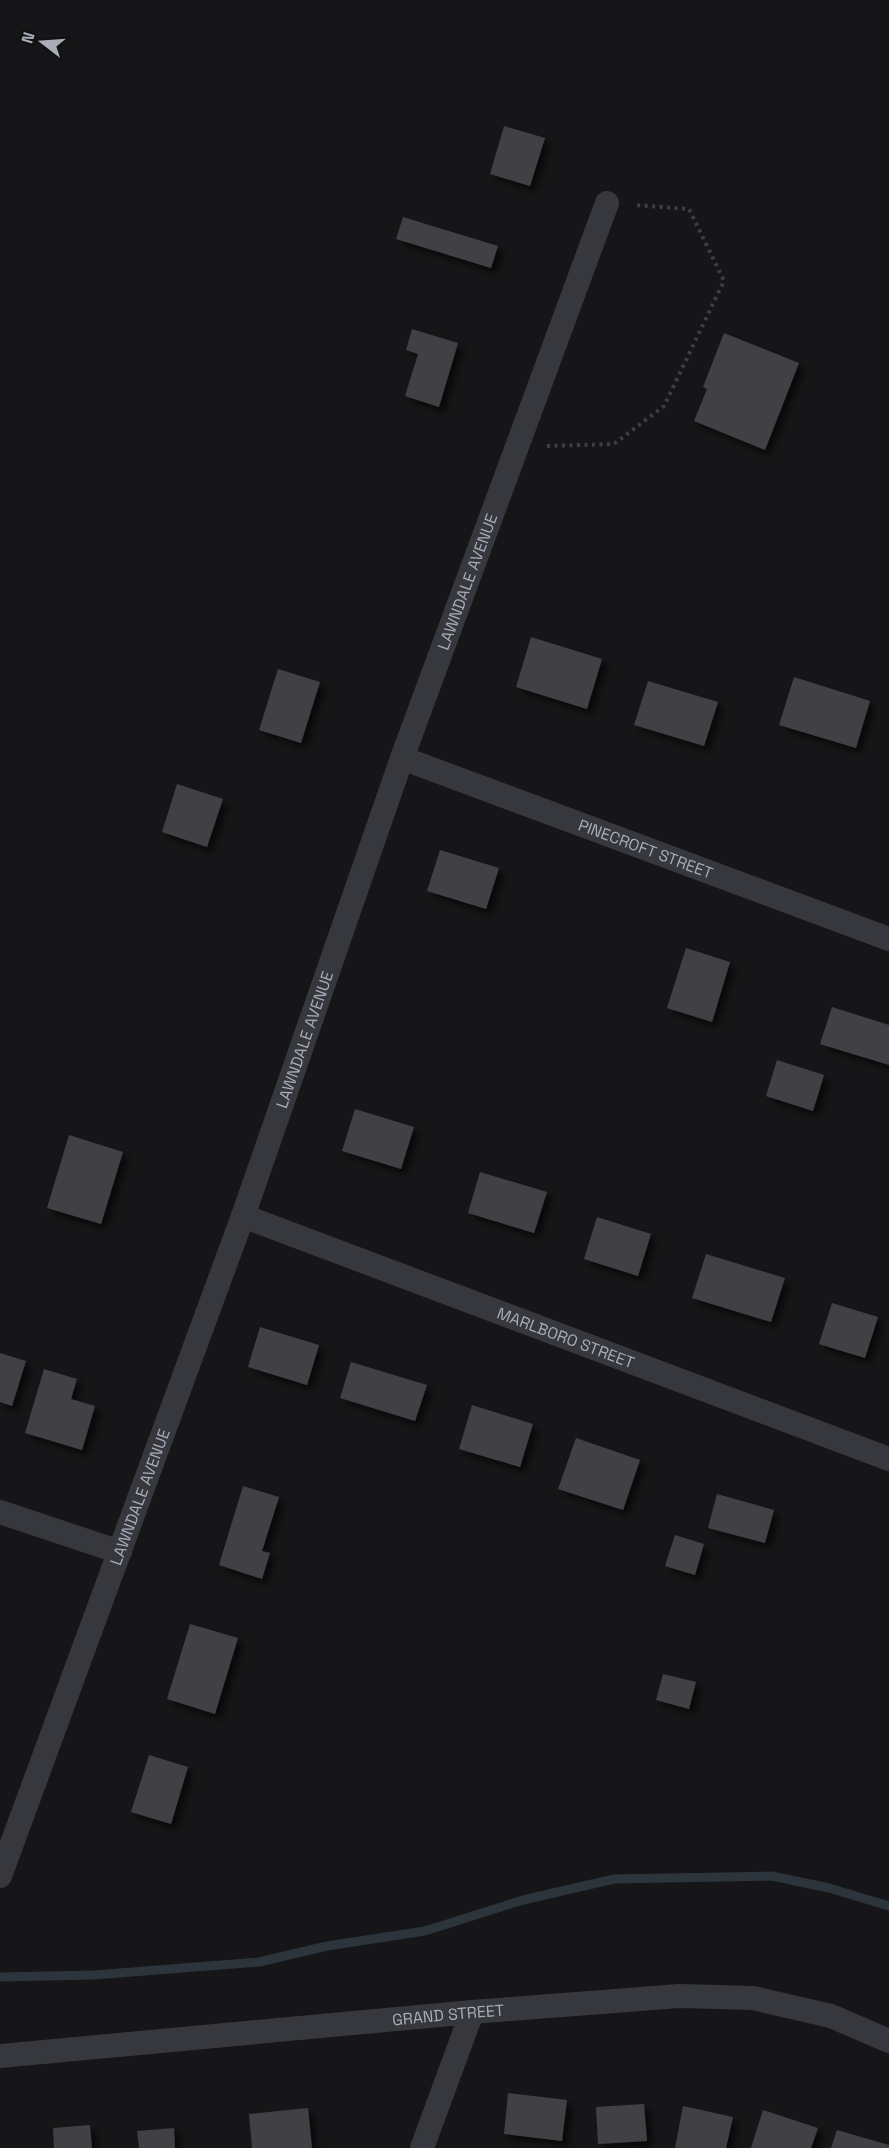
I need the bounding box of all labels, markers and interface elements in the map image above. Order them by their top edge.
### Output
north arrow [12,12,72,72]
text: N [17,30,40,46]
street label: LAWNDALE AVENUE [433,511,502,653]
street label: PINECROFT STREET [575,814,716,884]
street label: LAWNDALE AVENUE [271,968,338,1111]
street label: MARLBORO STREET [494,1303,637,1373]
street label: LAWNDALE AVENUE [105,1426,175,1568]
street label: GRAND STREET [391,2000,505,2030]

